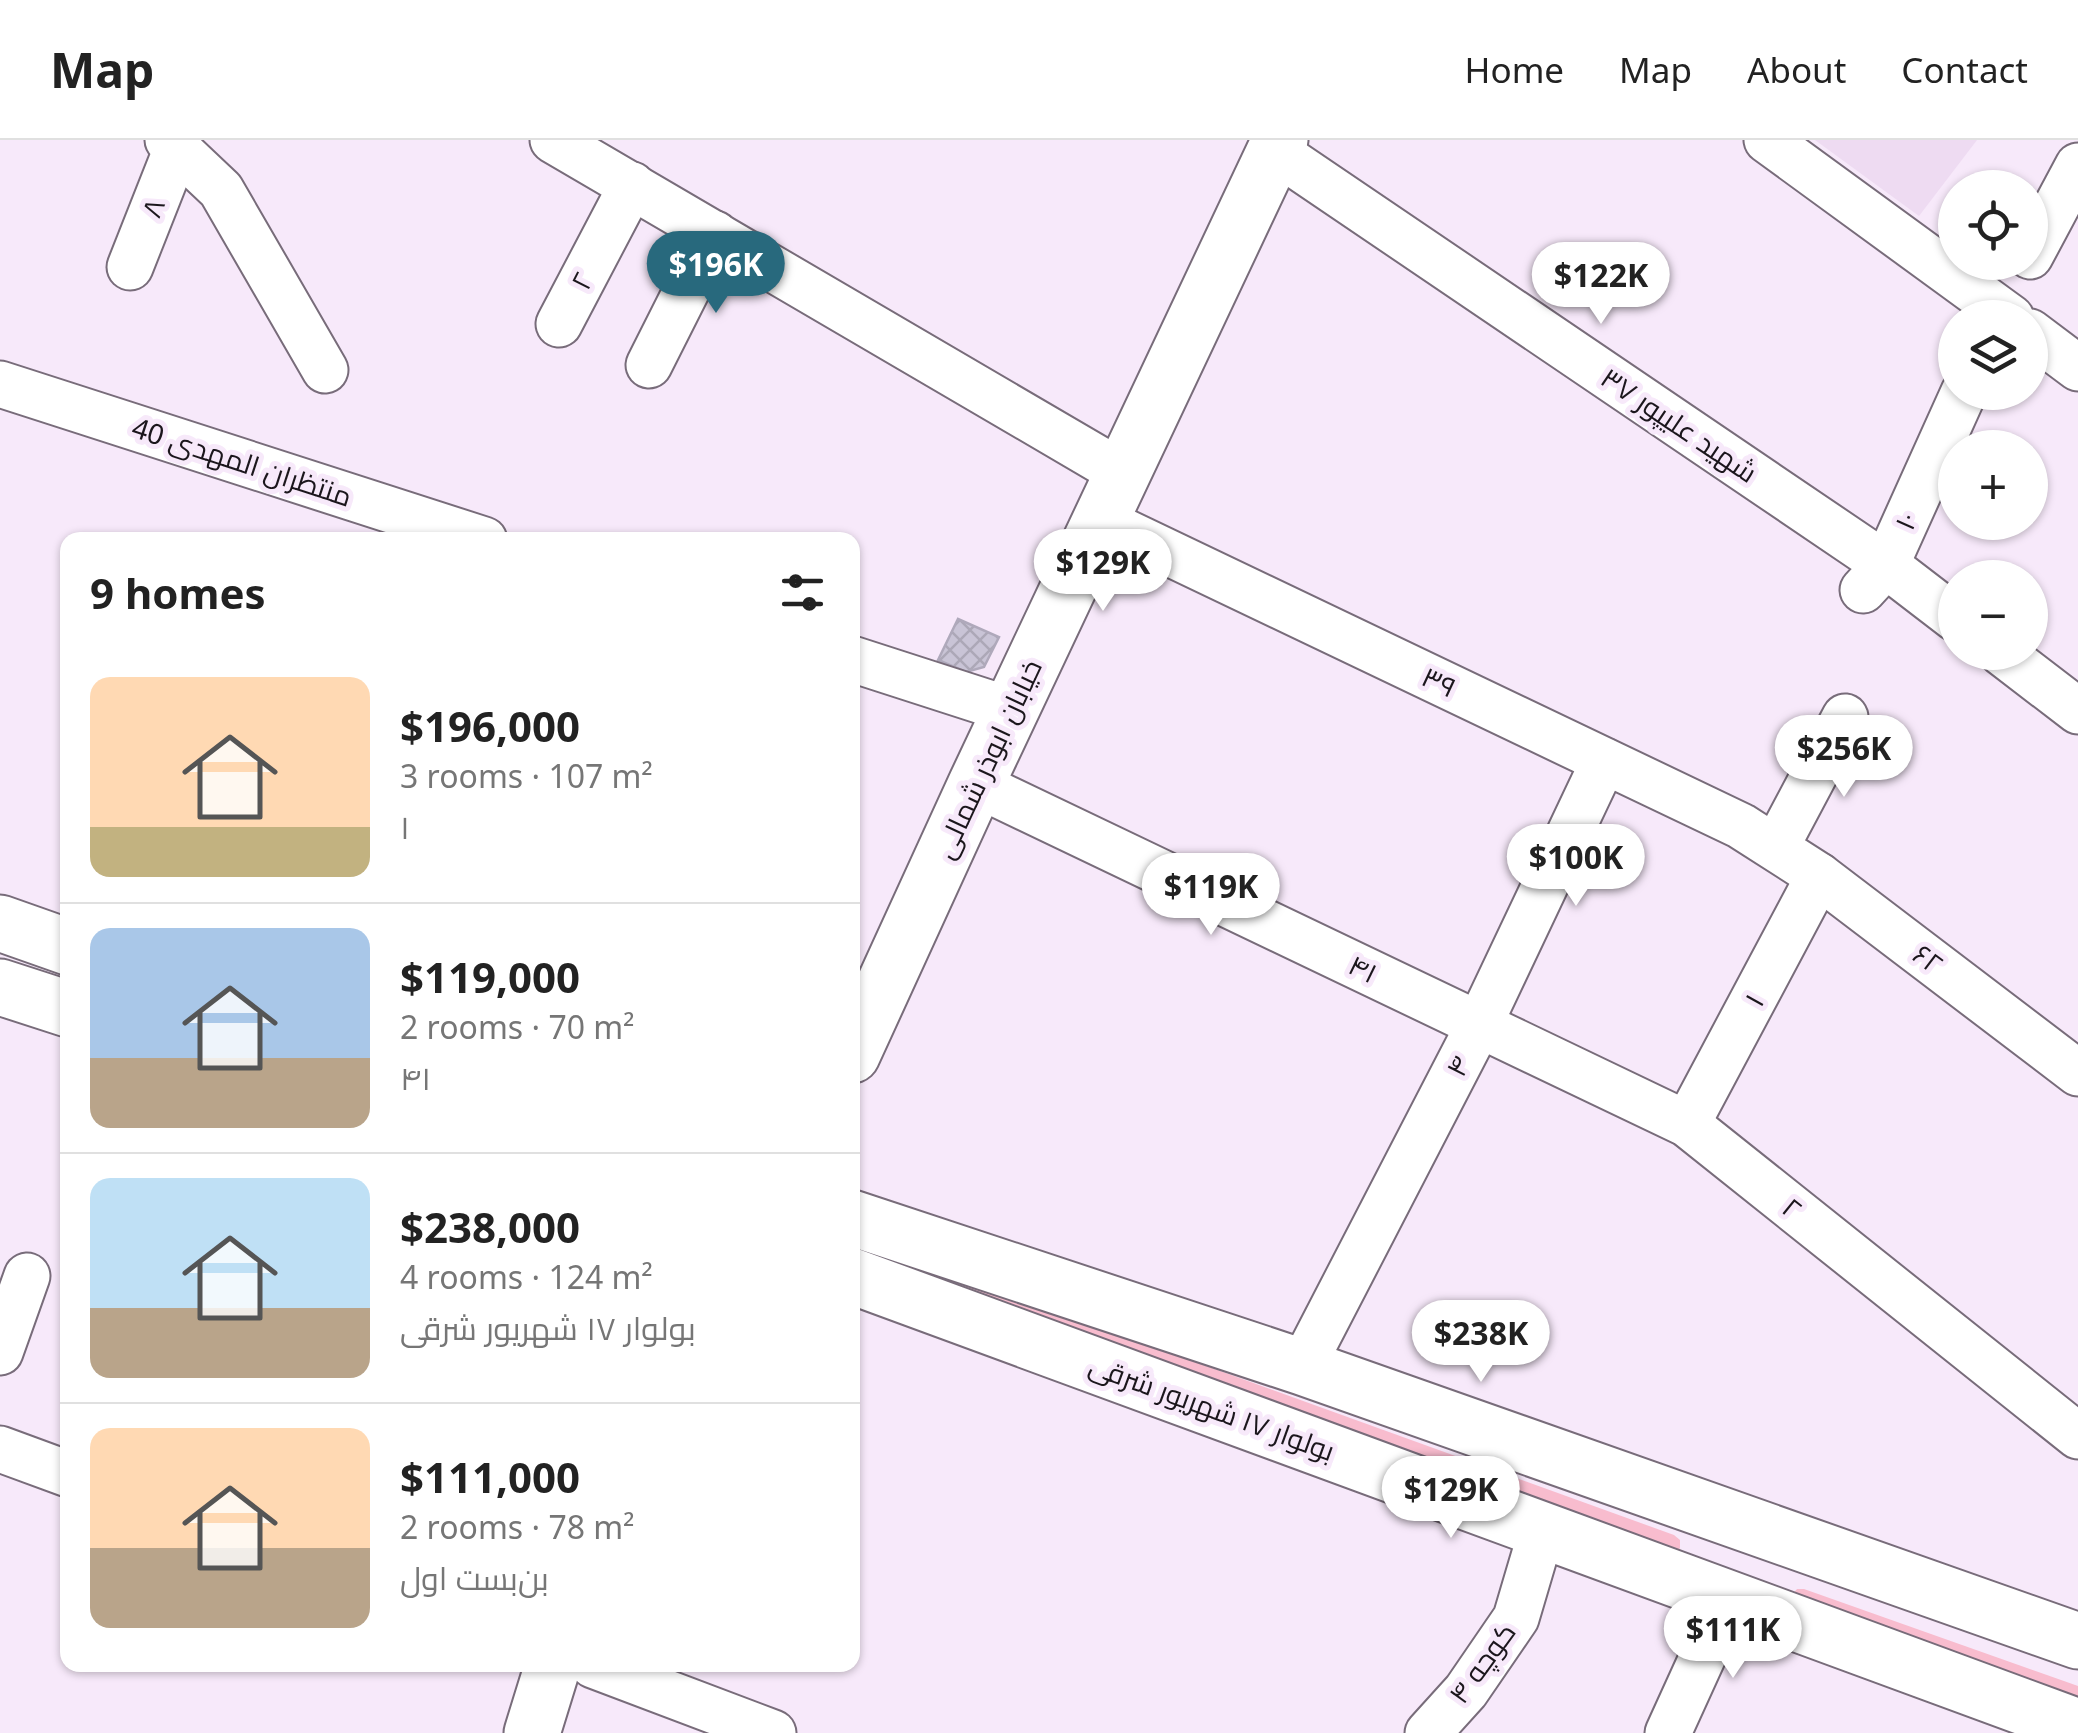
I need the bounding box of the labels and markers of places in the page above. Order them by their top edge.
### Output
pin: $196K [646,231,786,316]
pin: $122K [1531,242,1671,327]
pin: $129K [1033,529,1173,614]
pin: $256K [1774,715,1914,800]
pin: $100K [1506,824,1646,909]
pin: $119K [1141,853,1281,938]
pin: $238K [1411,1300,1551,1385]
pin: $129K [1381,1456,1521,1541]
pin: $111K [1663,1596,1803,1681]

